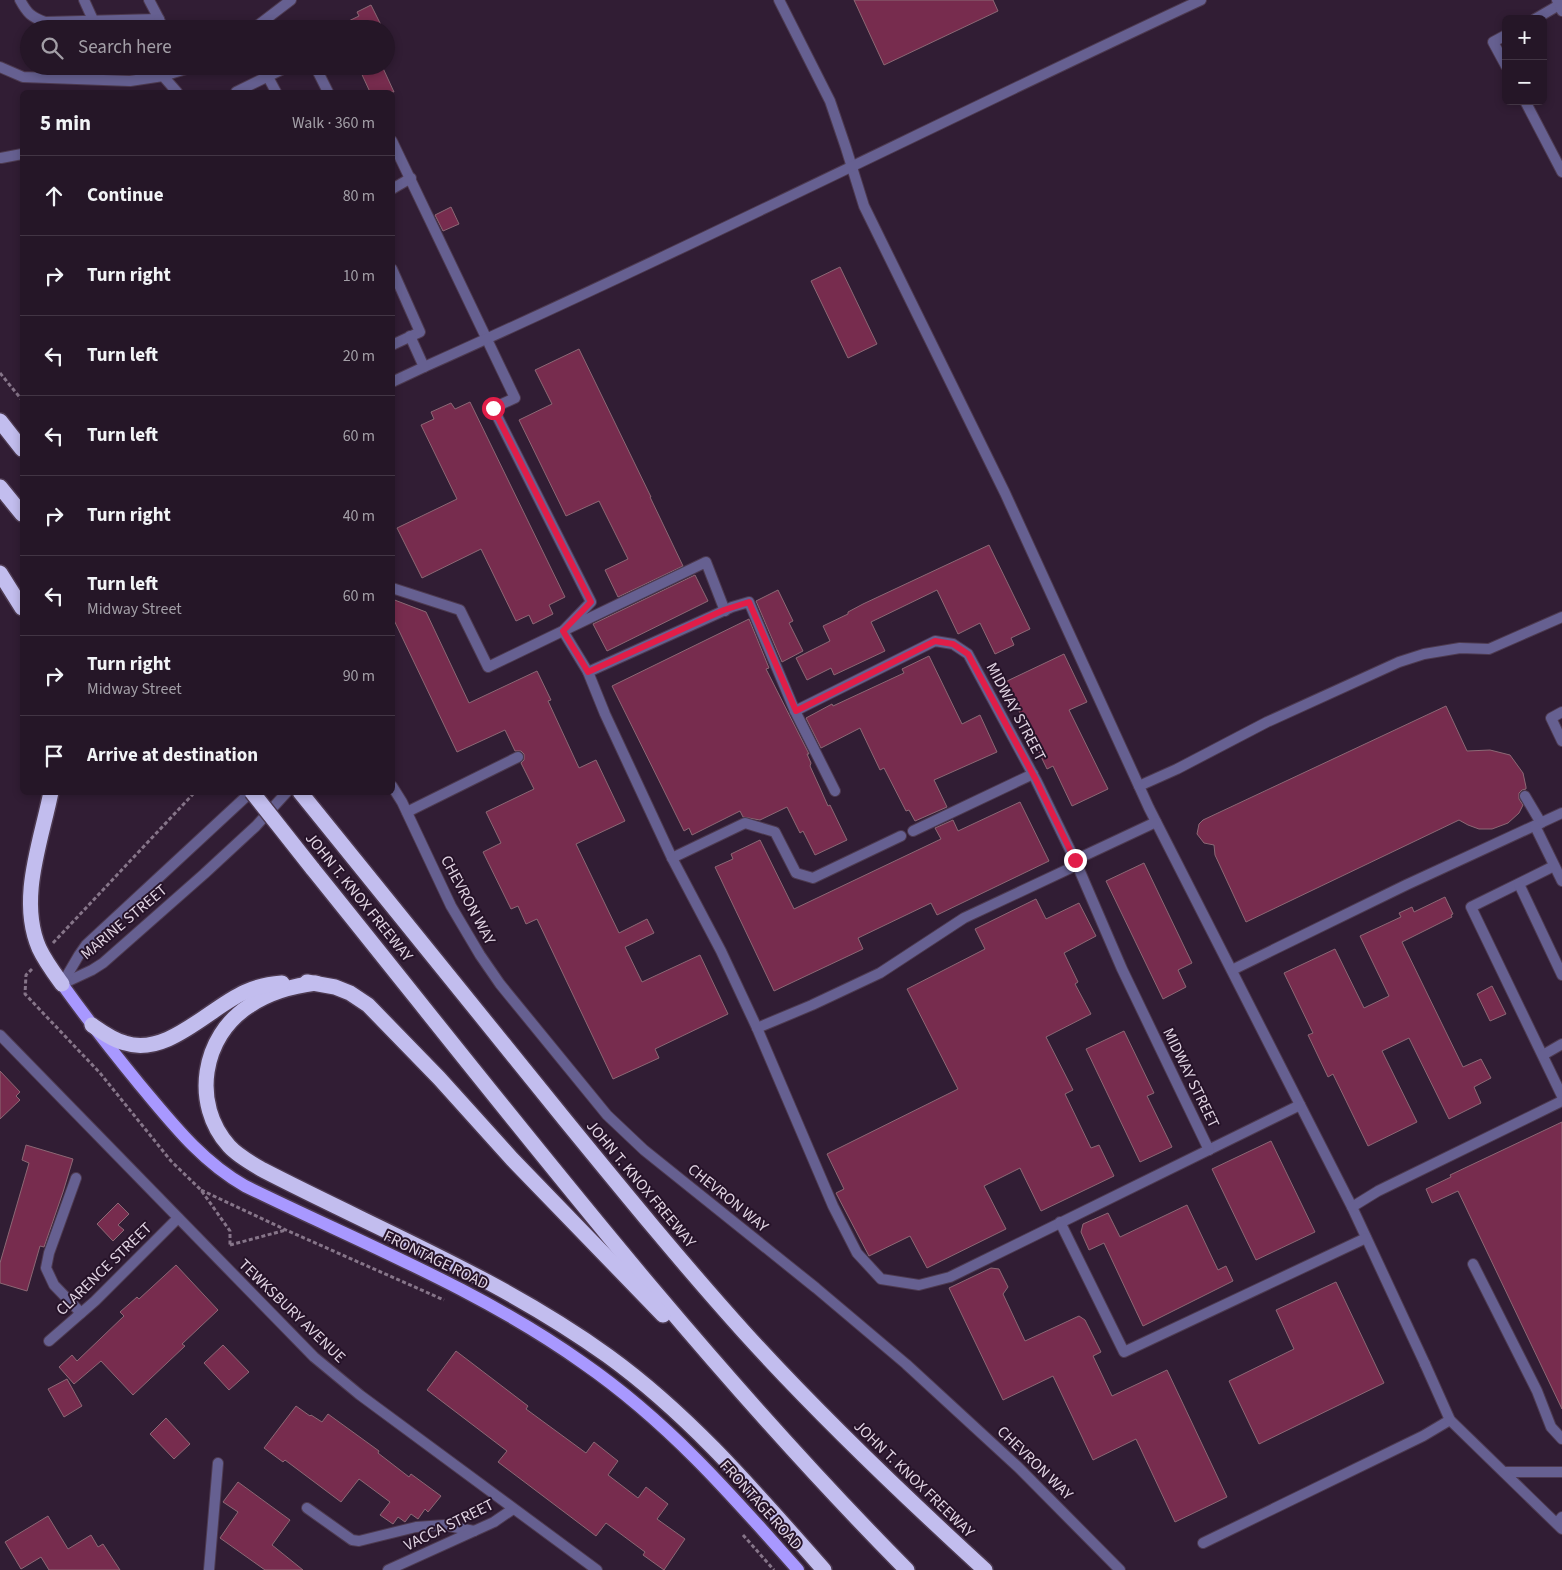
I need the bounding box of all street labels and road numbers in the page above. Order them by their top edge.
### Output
street label: MIDWAY STREET [981,659,1051,766]
street label: JOHN T. KNOX FREEWAY [300,828,418,966]
street label: CHEVRON WAY [435,851,501,949]
street label: MARINE STREET [76,879,172,965]
street label: MIDWAY STREET [1157,1024,1225,1132]
street label: JOHN T. KNOX FREEWAY [581,1116,701,1253]
street label: CHEVRON WAY [683,1159,773,1238]
street label: CLARENCE STREET [51,1217,157,1321]
street label: FRONTAGE ROAD [380,1225,492,1295]
street label: TEWKSBURY AVENUE [234,1254,350,1368]
street label: JOHN T. KNOX FREEWAY [849,1415,980,1543]
street label: CHEVRON WAY [992,1421,1078,1505]
street label: FRONTAGE ROAD [715,1455,807,1555]
street label: VACCA STREET [400,1494,498,1556]

